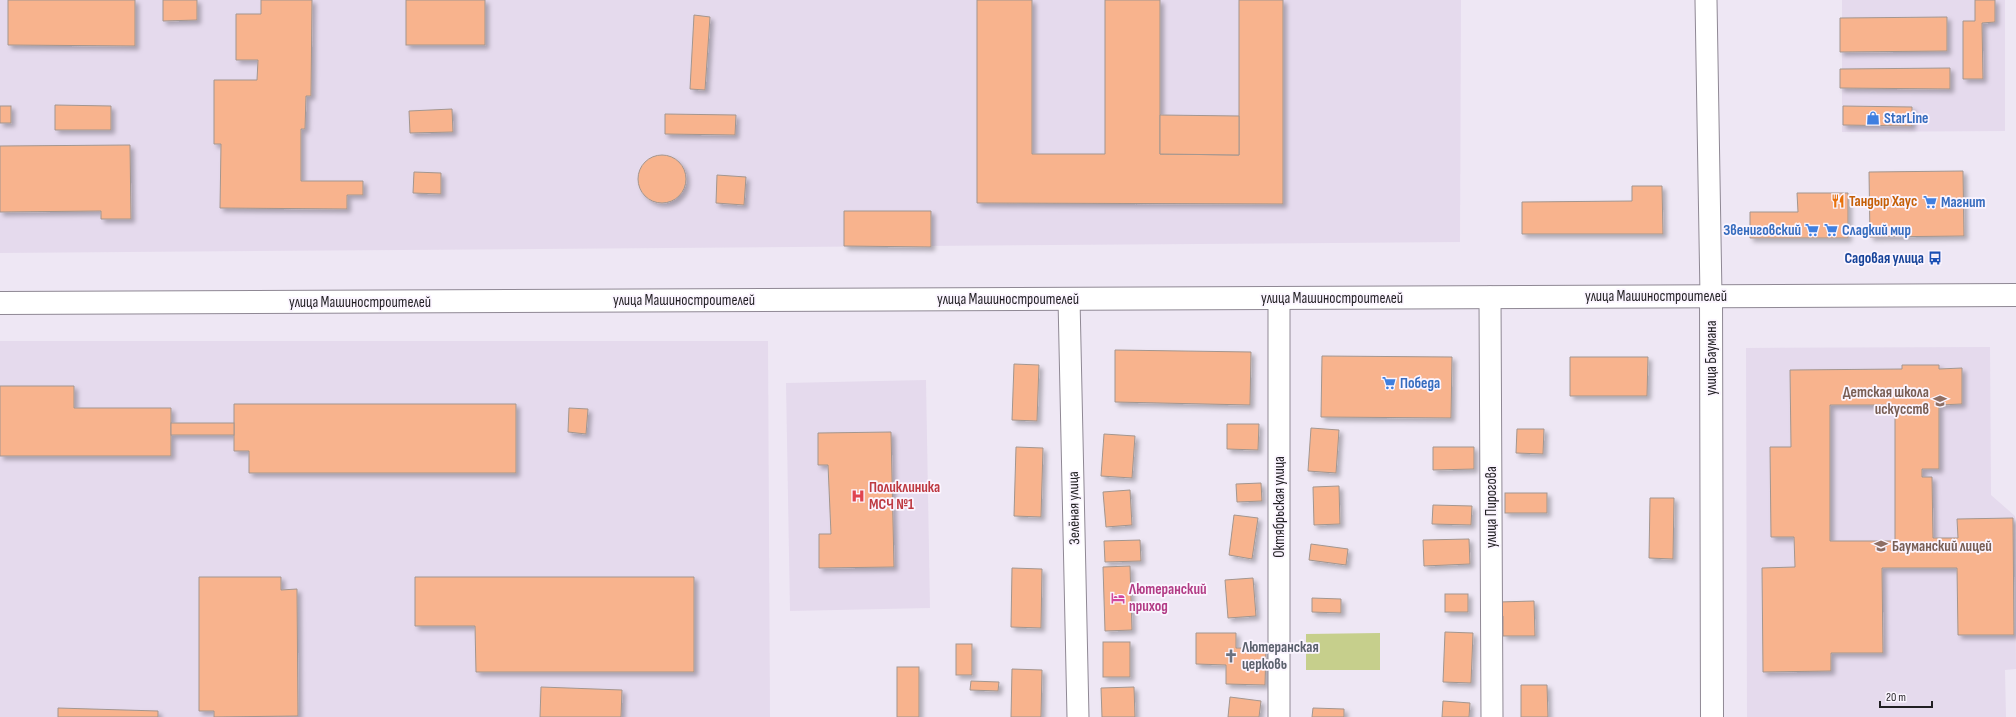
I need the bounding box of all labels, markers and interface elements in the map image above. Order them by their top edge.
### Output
place label: StarLine [1884,109,1929,128]
shop icon: StarLine [1865,110,1881,126]
place label: Тандыр Хаус [1849,192,1917,211]
restaurant icon: Тандыр Хаус [1830,193,1846,209]
place label: Магнит [1941,193,1986,212]
supermarket icon: Магнит [1922,194,1938,210]
place label: Звениговский [1723,221,1801,240]
place label: Сладкий мир [1842,221,1911,240]
supermarket icon: Звениговский [1804,222,1820,238]
supermarket icon: Сладкий мир [1823,222,1839,238]
place label: Садовая улица [1845,249,1924,268]
bus stop icon: Садовая улица [1927,250,1943,266]
street label: улица Машиностроителей [1585,287,1727,306]
street label: улица Машиностроителей [1261,289,1403,308]
street label: улица Машиностроителей [937,290,1079,309]
street label: улица Машиностроителей [613,291,755,310]
street label: улица Машиностроителей [289,293,431,312]
street label: улица Баумана [1702,320,1721,395]
place label: Победа [1400,374,1440,393]
supermarket icon: Победа [1381,375,1397,391]
place label: Детская школа искусств [1843,383,1929,419]
school or university icon: Детская школа искусств [1932,393,1948,409]
street label: Октябрьская улица [1270,456,1289,558]
street label: улица Пирогова [1482,466,1501,548]
street label: Зелёная улица [1064,471,1084,545]
place label: Поликлиника МСЧ №1 [869,478,940,514]
hospital icon: Поликлиника МСЧ №1 [850,488,866,504]
place label: Бауманский лицей [1892,537,1992,556]
school or university icon: Бауманский лицей [1873,538,1889,554]
place label: Лютеранский приход [1128,580,1207,616]
hotel icon: Лютеранский приход [1110,590,1126,606]
place label: Лютеранская церковь [1241,638,1319,674]
church icon: Лютеранская церковь [1223,648,1239,664]
scale bar [1880,683,1932,709]
text: 20 m [1886,690,1906,705]

